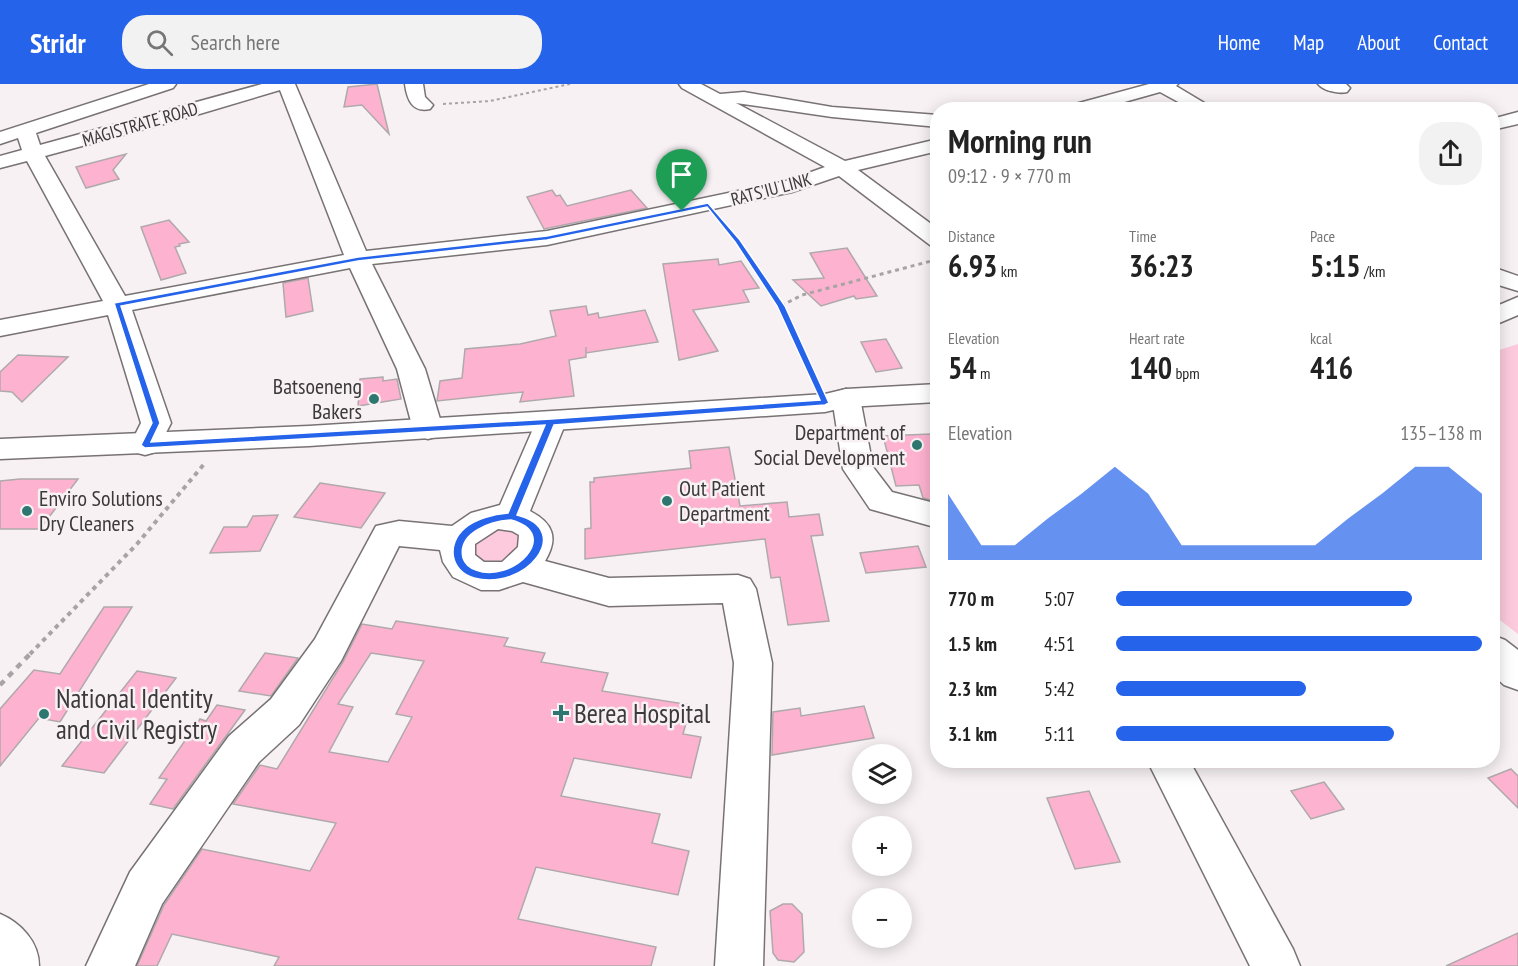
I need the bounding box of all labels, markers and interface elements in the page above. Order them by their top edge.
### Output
search box [122,15,542,69]
text: Stridr [30,24,86,61]
icon: search [143,26,176,59]
text: Search here [191,28,280,56]
text: Home [1218,29,1260,56]
text: Map [1293,29,1324,56]
text: About [1357,29,1400,56]
text: Contact [1433,29,1488,56]
street label: MAGISTRATE ROAD [79,96,201,152]
text: Morning run [948,119,1092,162]
button: share [1419,122,1482,185]
pin [656,149,707,211]
icon: arrive [665,158,698,191]
text: 09:12 · 9 × 770 m [948,163,1071,189]
street label: RATS'IU LINK [728,167,814,211]
text: Distance [948,226,995,246]
text: Time [1129,226,1157,246]
text: Pace [1310,226,1335,246]
text: 6.93 [948,246,997,285]
text: 36:23 [1129,246,1194,285]
text: 5:15 [1310,246,1361,285]
text: km [997,261,1017,281]
text: /km [1361,261,1385,281]
text: Elevation [948,328,999,348]
text: Heart rate [1129,328,1185,348]
text: kcal [1310,328,1332,348]
text: 54 [948,348,977,387]
text: 140 [1129,348,1172,387]
text: 416 [1310,348,1353,387]
text: m [977,363,991,383]
text: bpm [1172,363,1200,383]
place label: Batsoeneng Bakers [273,372,362,425]
marker: Batsoeneng Bakers [367,392,381,406]
place label: Department of Social Development [754,418,906,471]
text: Elevation [948,420,1012,446]
text: 135–138 m [1400,420,1482,446]
marker: Department of Social Development [910,438,924,452]
place label: Out Patient Department [679,474,770,527]
place label: Enviro Solutions Dry Cleaners [39,484,163,537]
marker: Out Patient Department [660,494,674,508]
marker: Enviro Solutions Dry Cleaners [20,504,34,518]
text: 770 m [948,586,994,612]
text: 5:07 [1044,586,1075,612]
text: 1.5 km [948,631,997,657]
text: 4:51 [1044,631,1075,657]
text: 2.3 km [948,676,997,702]
text: 5:42 [1044,676,1075,702]
place label: National Identity and Civil Registry [56,681,218,746]
place label: Berea Hospital [574,696,711,730]
marker: Berea Hospital [552,704,570,722]
marker: National Identity and Civil Registry [37,707,51,721]
text: 3.1 km [948,721,997,747]
text: 5:11 [1044,721,1075,747]
map controls [852,744,912,948]
button: layers [852,744,912,804]
button: + [852,816,912,876]
button: − [852,888,912,948]

